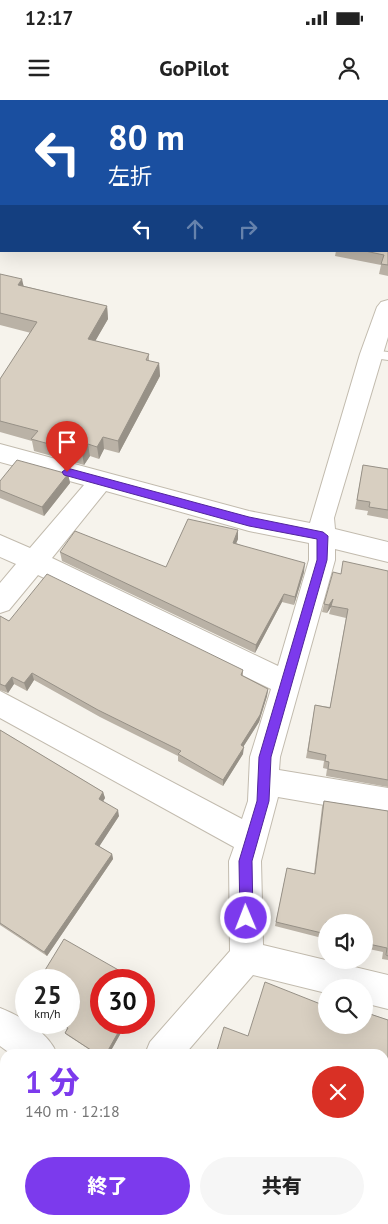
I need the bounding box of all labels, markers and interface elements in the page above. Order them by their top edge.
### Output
text: 12:17 [25,6,73,30]
icon: menu [25,54,53,82]
text: GoPilot [159,54,229,82]
icon: person [335,54,363,82]
text: 80 m [108,114,185,160]
icon: left [25,120,90,185]
text: 左折 [108,162,152,190]
icon: left [128,215,156,243]
icon: ahead [181,215,209,243]
icon: right [234,215,262,243]
pin [46,421,88,472]
icon: arrive [53,428,81,456]
position arrow [219,891,271,943]
map controls [318,914,373,1034]
button: sound [318,914,373,969]
speed limit sign: 30 [90,969,155,1034]
text: 25 [33,979,62,1011]
button: search [318,979,373,1034]
text: km/h [34,1006,61,1021]
text: 1 分 [25,1062,80,1101]
button: close [312,1066,364,1118]
text: 140 m · 12:18 [25,1101,120,1121]
button: 終了 [25,1157,190,1215]
button: 共有 [200,1157,364,1215]

